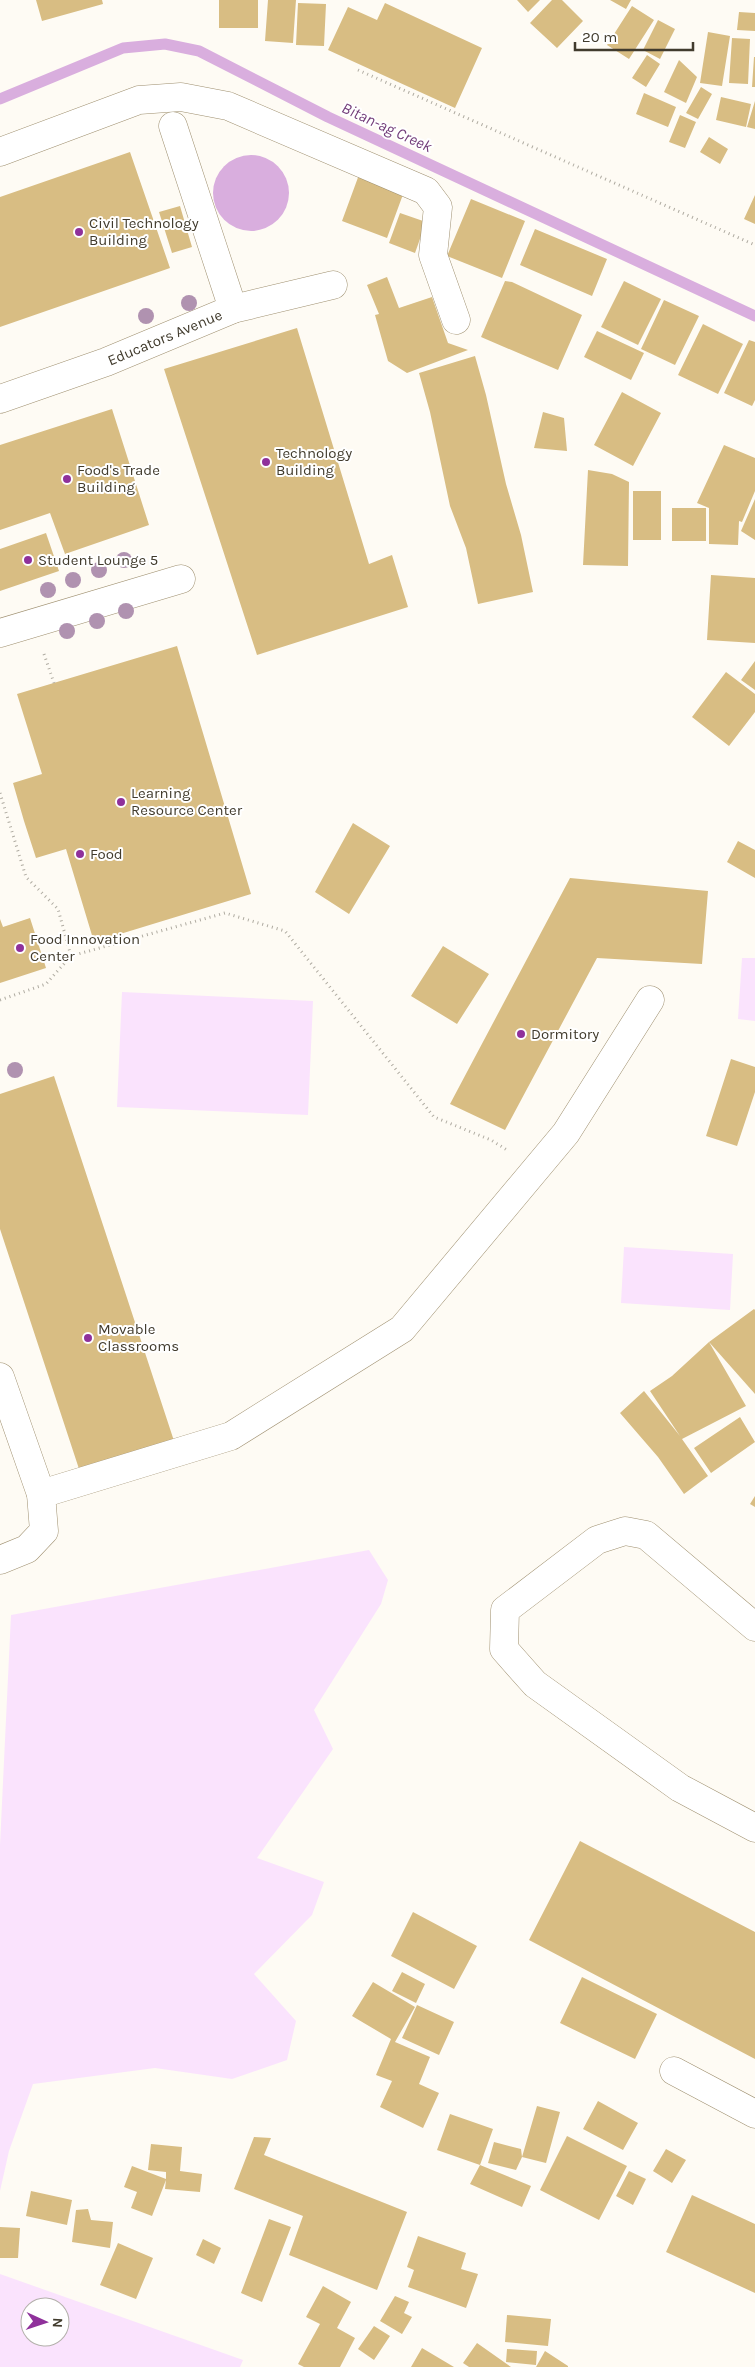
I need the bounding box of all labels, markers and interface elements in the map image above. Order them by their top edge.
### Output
scale bar [575,20,692,52]
text: 20 m [582,28,617,46]
water label: Bitan-ag Creek [339,98,436,157]
place label: Civil Technology Building [89,214,199,249]
marker: Civil Technology Building [73,226,85,238]
street label: Educators Avenue [105,306,225,369]
place label: Technology Building [276,444,352,479]
marker: Technology Building [260,456,272,468]
place label: Food's Trade Building [77,461,160,496]
marker: Food's Trade Building [61,473,73,485]
place label: Student Lounge 5 [38,551,158,569]
marker: Student Lounge 5 [22,554,34,566]
place label: Learning Resource Center [131,784,243,819]
marker: Learning Resource Center [115,796,127,808]
place label: Food [90,845,123,863]
marker: Food [74,848,86,860]
place label: Food Innovation Center [30,930,140,965]
marker: Food Innovation Center [14,942,26,954]
place label: Dormitory [531,1025,599,1043]
marker: Dormitory [515,1028,527,1040]
place label: Movable Classrooms [98,1320,179,1355]
marker: Movable Classrooms [82,1332,94,1344]
north arrow [20,2297,70,2347]
text: N [49,2317,66,2328]

